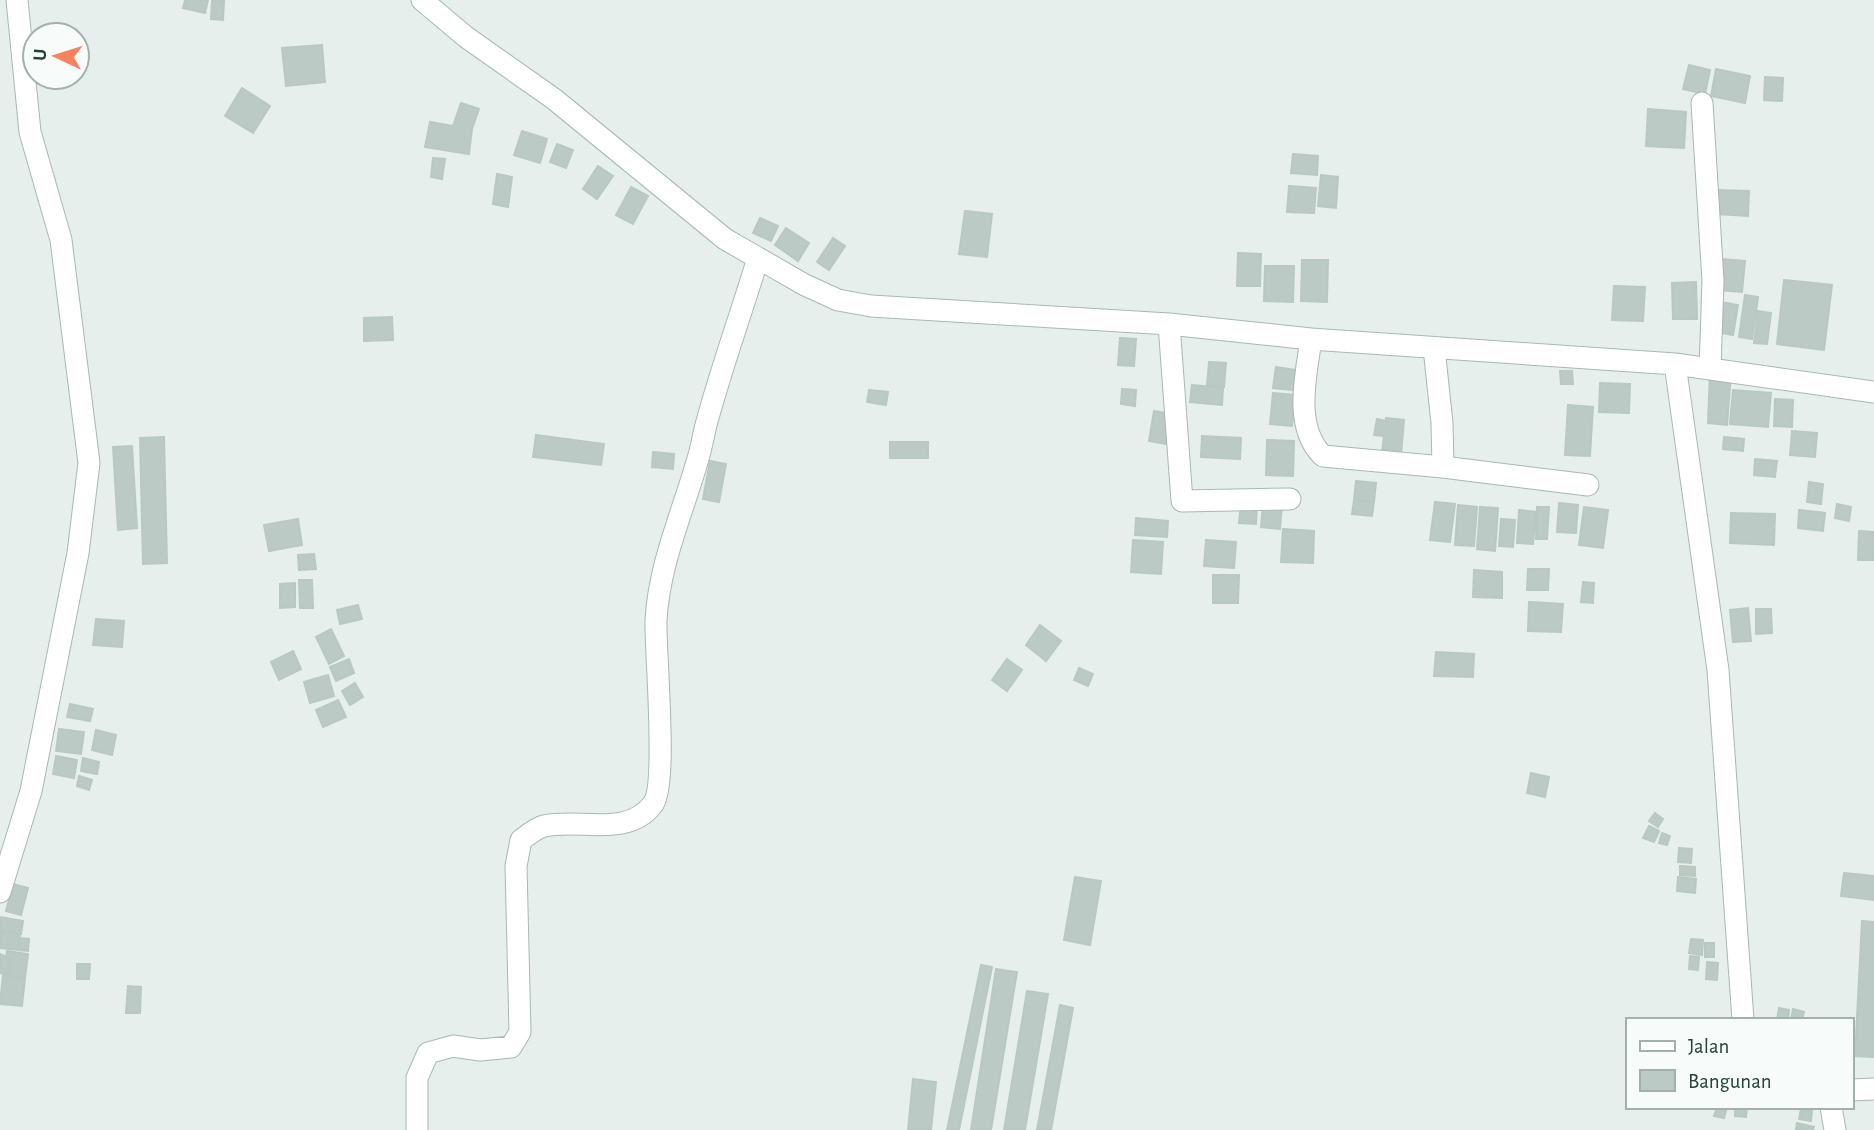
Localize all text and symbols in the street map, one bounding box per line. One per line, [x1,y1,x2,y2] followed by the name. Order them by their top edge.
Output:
[21,21,91,91] north arrow
[31,48,50,62] text: U
[1626,1018,1853,1109] legend
[1688,1036,1729,1057] text: Jalan
[1688,1071,1772,1092] text: Bangunan

